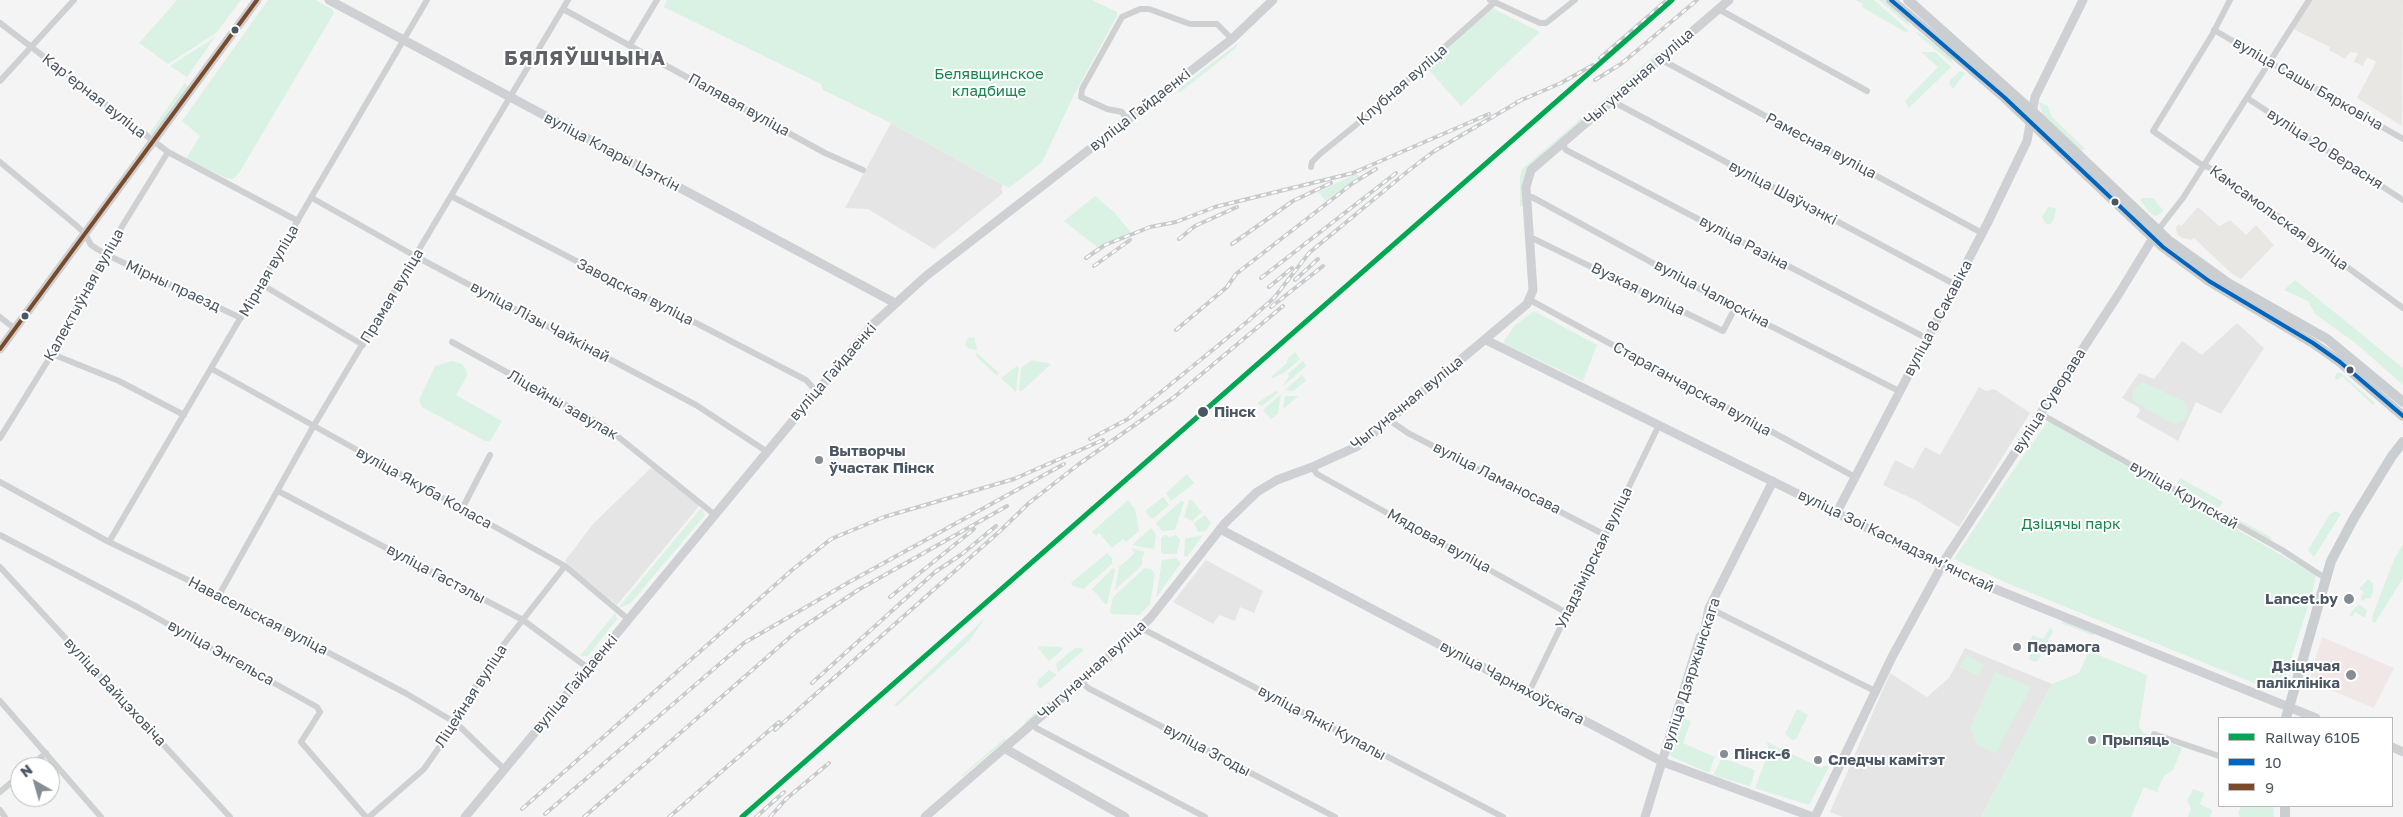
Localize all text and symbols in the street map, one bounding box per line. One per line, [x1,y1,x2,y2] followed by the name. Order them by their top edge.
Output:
[1580,24,1698,130] street label: Чыгуначная вуліца
[230,25,240,35] unlabelled marker
[2230,34,2386,134] street label: вуліца Сашы Бярковіча
[1353,41,1451,129] street label: Клубная вуліца
[503,47,667,71] district label: БЯЛЯЎШЧЫНА
[38,50,150,142] street label: Карʼерная вуліца
[934,65,1044,100] park label: Белявщинское кладбище
[1086,65,1194,155] street label: вуліца Гайдаенкі
[685,70,793,140] street label: Палявая вуліца
[2264,105,2386,193] street label: вуліца 20 Верасня
[541,109,683,195] street label: вуліца Клары Цэткін
[1763,109,1879,183] street label: Рамесная вуліца
[1726,157,1840,229] street label: вуліца Шаўчэнкі
[2206,162,2352,274] street label: Камсамольская вуліца
[2110,197,2120,207] unlabelled marker
[1696,212,1792,274] street label: вуліца Разіна
[235,222,303,320] street label: Мірная вуліца
[40,226,128,364] street label: Калектыўная вуліца
[357,245,427,347] street label: Прамая вуліца
[573,255,697,329] street label: Заводская вуліца
[123,256,223,316] street label: Мірны праезд
[1651,256,1773,332] street label: вуліца Чалюскіна
[1900,257,1976,379] street label: вуліца 8 Сакавіка
[1588,259,1688,319] street label: Вузкая вуліца
[467,278,613,366] street label: вуліца Лізы Чайкінай
[20,311,30,321] unlabelled marker
[786,320,880,424] street label: вуліца Гайдаенкі
[1610,338,1774,440] street label: Стараганчарская вуліца
[2008,345,2090,457] street label: вуліца Суворава
[1347,352,1467,454] street label: Чыгуначная вуліца
[2345,365,2355,375] unlabelled marker
[505,366,621,444] street label: Ліцейны завулак
[1214,403,1256,421] place label: Пінск
[1196,405,1210,419] marker: Пінск
[1430,438,1564,518] street label: вуліца Ламаносава
[829,442,935,477] place label: Вытворчы ўчастак Пінск
[353,443,495,533] street label: вуліца Якуба Коласа
[813,454,825,466] marker: Вытворчы ўчастак Пінск
[2127,457,2241,533] street label: вуліца Крупскай
[1552,484,1636,632] street label: Уладзімірская вуліца
[1795,486,1997,596] street label: вуліца Зоі Касмадзямʼянскай
[1384,505,1494,577] street label: Мядовая вуліца
[2021,515,2121,533] park label: Дзіцячы парк
[384,540,488,608] street label: вуліца Гастэлы
[185,573,331,659] street label: Навасельская вуліца
[2265,590,2338,608] place label: Lancet.by
[2342,592,2356,606] marker: Lancet.by
[1658,596,1724,752] street label: вуліца Дзяржынскага
[165,616,277,690] street label: вуліца Энгельса
[1034,617,1150,723] street label: Чыгуначная вуліца
[528,631,622,737] street label: вуліца Гайдаенкі
[60,634,170,750] street label: вуліца Вайцэховіча
[1437,637,1587,729] street label: вуліца Чарняхоўскага
[2027,638,2100,656] place label: Перамога
[431,641,511,751] street label: Ліцейная вуліца
[2011,641,2023,653] marker: Перамога
[2257,657,2340,692] place label: Дзіцячая паліклініка
[2344,668,2358,682] marker: Дзіцячая паліклініка
[1255,682,1389,764] street label: вуліца Янкі Купалы
[2218,717,2393,807] legend
[1160,720,1254,780] street label: вуліца Згоды
[2265,728,2360,746] text: Railway 610Б
[2102,731,2169,749] place label: Прыпяць
[2086,734,2098,746] marker: Прыпяць
[1734,745,1791,763] place label: Пінск-6
[1718,748,1730,760] marker: Пінск-6
[1828,751,1945,769] place label: Следчы камітэт
[2265,753,2282,771] text: 10
[1812,754,1824,766] marker: Следчы камітэт
[10,757,60,807] north arrow
[17,761,35,781] text: N
[2265,778,2274,796] text: 9

